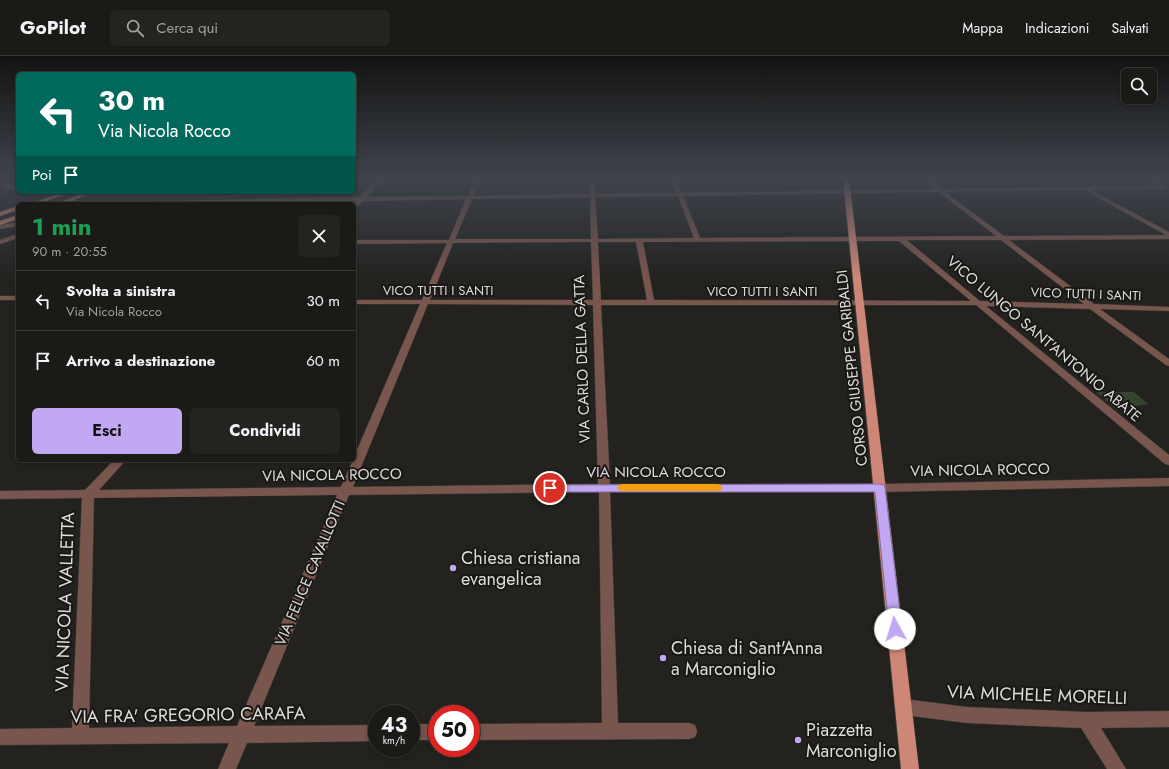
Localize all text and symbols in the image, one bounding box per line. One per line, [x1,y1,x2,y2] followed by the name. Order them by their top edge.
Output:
[110,10,390,46] search box
[20,14,86,41] text: GoPilot
[124,17,146,39] icon: search
[156,17,218,39] text: Cerca qui
[962,18,1003,38] text: Mappa
[1025,18,1089,38] text: Indicazioni
[1111,18,1149,38] text: Salvati
[1121,68,1157,104] map controls
[1121,68,1157,104] button: search
[98,80,165,121] text: 30 m
[32,88,84,140] icon: left
[98,118,231,144] text: Via Nicola Rocco
[32,164,52,186] text: Poi
[60,164,82,186] icon: arrive
[32,209,92,244] text: 1 min
[298,215,340,257] button: close
[32,242,107,261] text: 90 m · 20:55
[942,251,1146,427] street label: VICO LUNGO SANT'ANTONIO ABATE
[831,269,873,467] street label: CORSO GIUSEPPE GARIBALDI
[568,274,596,444] street label: VIA CARLO DELLA GATTA
[66,280,176,302] text: Svolta a sinistra
[383,281,493,300] street label: VICO TUTTI I SANTI
[707,282,817,301] street label: VICO TUTTI I SANTI
[1030,283,1142,305] street label: VICO TUTTI I SANTI
[32,290,54,312] icon: left
[307,290,340,312] text: 30 m
[66,302,162,321] text: Via Nicola Rocco
[32,350,54,372] icon: arrive
[66,350,215,372] text: Arrivo a destinazione
[306,350,340,372] text: 60 m
[32,408,182,454] button: Esci
[190,408,340,454] button: Condividi
[910,458,1050,482] street label: VIA NICOLA ROCCO
[586,461,726,483] street label: VIA NICOLA ROCCO
[262,463,402,487] street label: VIA NICOLA ROCCO
[533,471,567,505] pin
[539,477,561,499] icon: arrive
[269,497,351,649] street label: VIA FELICE CAVALLOTTI
[49,512,81,692] street label: VIA NICOLA VALLETTA
[461,545,581,592] place label: Chiesa cristiana evangelica
[448,563,458,573] marker: Chiesa cristiana evangelica
[874,608,916,650] position arrow
[671,635,823,682] place label: Chiesa di Sant'Anna a Marconiglio
[658,653,668,663] marker: Chiesa di Sant'Anna a Marconiglio
[946,679,1128,711] street label: VIA MICHELE MORELLI
[70,700,306,730] street label: VIA FRA' GREGORIO CARAFA
[428,705,480,757] speed limit sign: 50
[381,711,407,740] text: 43
[806,717,897,764] place label: Piazzetta Marconiglio
[383,733,405,748] text: km/h
[793,735,803,745] marker: Piazzetta Marconiglio

